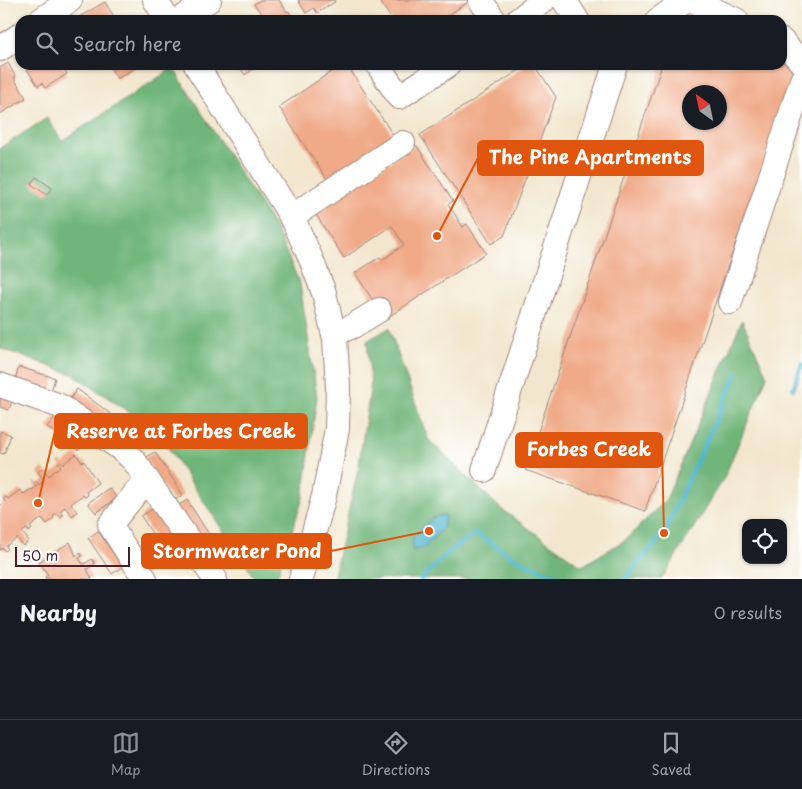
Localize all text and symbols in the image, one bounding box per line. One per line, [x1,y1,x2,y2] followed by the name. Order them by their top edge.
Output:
[15,15,787,70] search box
[33,29,61,57] icon: search
[73,29,182,57] text: Search here
[682,85,727,130] north arrow
[478,141,703,175] callout: The Pine Apartments
[489,142,691,170] text: The Pine Apartments
[55,414,307,448] callout: Reserve at Forbes Creek
[66,416,296,444] text: Reserve at Forbes Creek
[516,433,662,467] callout: Forbes Creek
[527,434,652,462] text: Forbes Creek
[742,519,787,564] map controls
[742,519,787,564] button: locate
[142,534,331,568] callout: Stormwater Pond
[153,536,322,564] text: Stormwater Pond
[15,544,130,567] scale bar
[22,545,58,566] text: 50 m
[20,596,97,628] text: Nearby
[714,600,782,624] text: 0 results
[111,729,141,780] tab: Map
[362,729,430,780] tab: Directions
[652,729,691,780] tab: Saved

